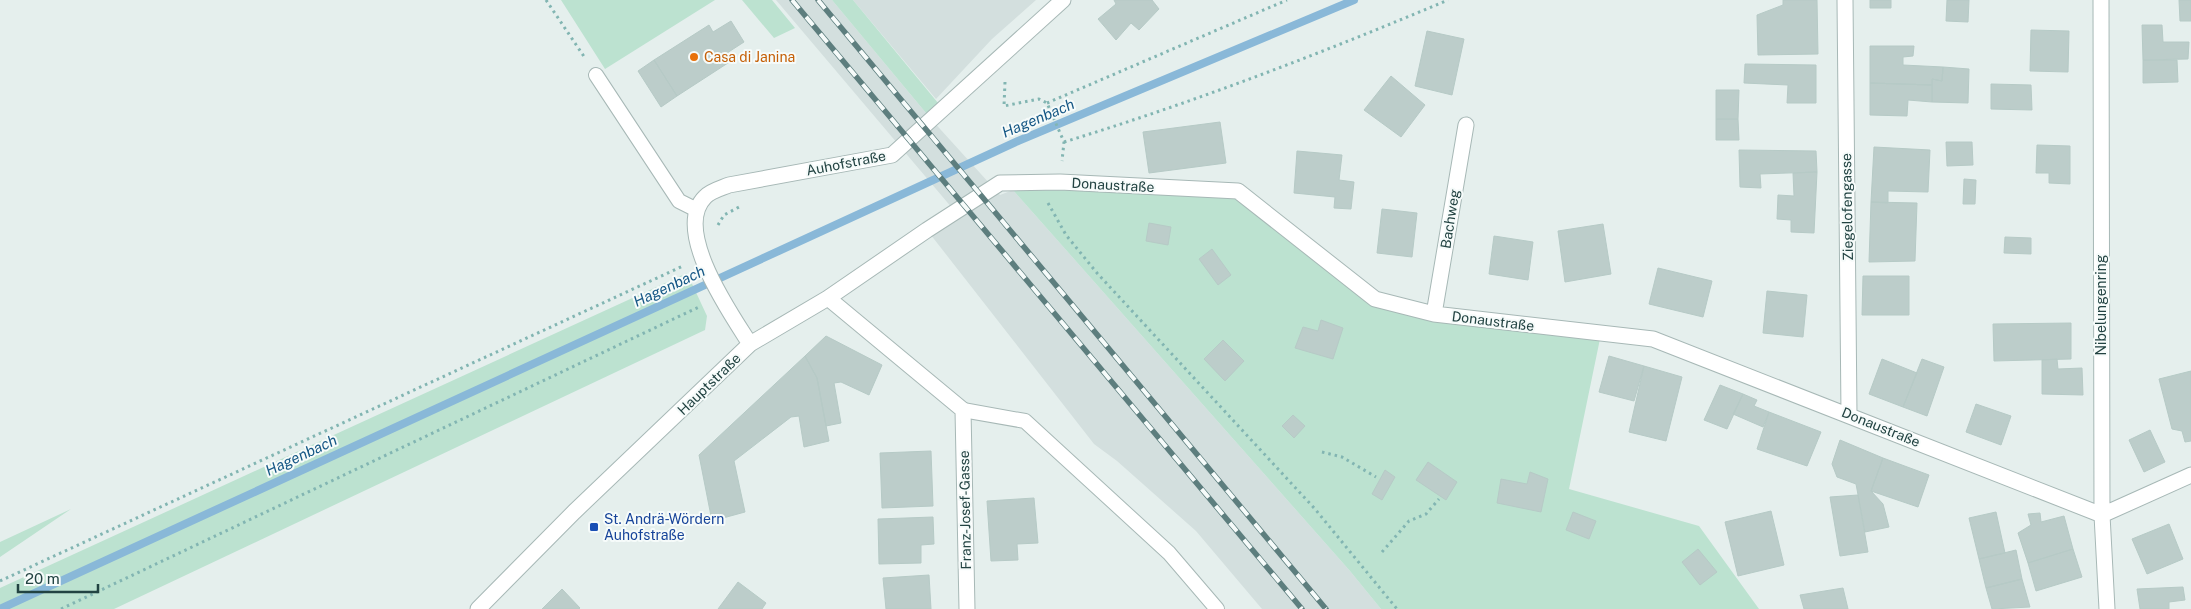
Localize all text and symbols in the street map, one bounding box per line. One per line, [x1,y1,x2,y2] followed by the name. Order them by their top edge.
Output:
[704,49,795,65] place label: Casa di Janina
[688,51,700,63] marker: Casa di Janina
[999,95,1077,141] water label: Hagenbach
[805,147,887,179] street label: Auhofstraße
[1838,153,1856,261] street label: Ziegelofengasse
[1071,175,1155,195] street label: Donaustraße
[1437,188,1463,250] street label: Bachweg
[2093,254,2109,356] street label: Nibelungenring
[631,262,707,310] water label: Hagenbach
[1451,308,1535,334] street label: Donaustraße
[674,350,744,418] street label: Hauptstraße
[1839,404,1923,450] street label: Donaustraße
[263,431,339,479] water label: Hagenbach
[956,450,974,570] street label: Franz-Josef-Gasse
[604,511,724,543] place label: St. Andrä-Wördern Auhofstraße
[588,521,600,533] marker: St. Andrä-Wördern Auhofstraße
[18,562,98,594] scale bar
[25,570,60,587] text: 20 m

